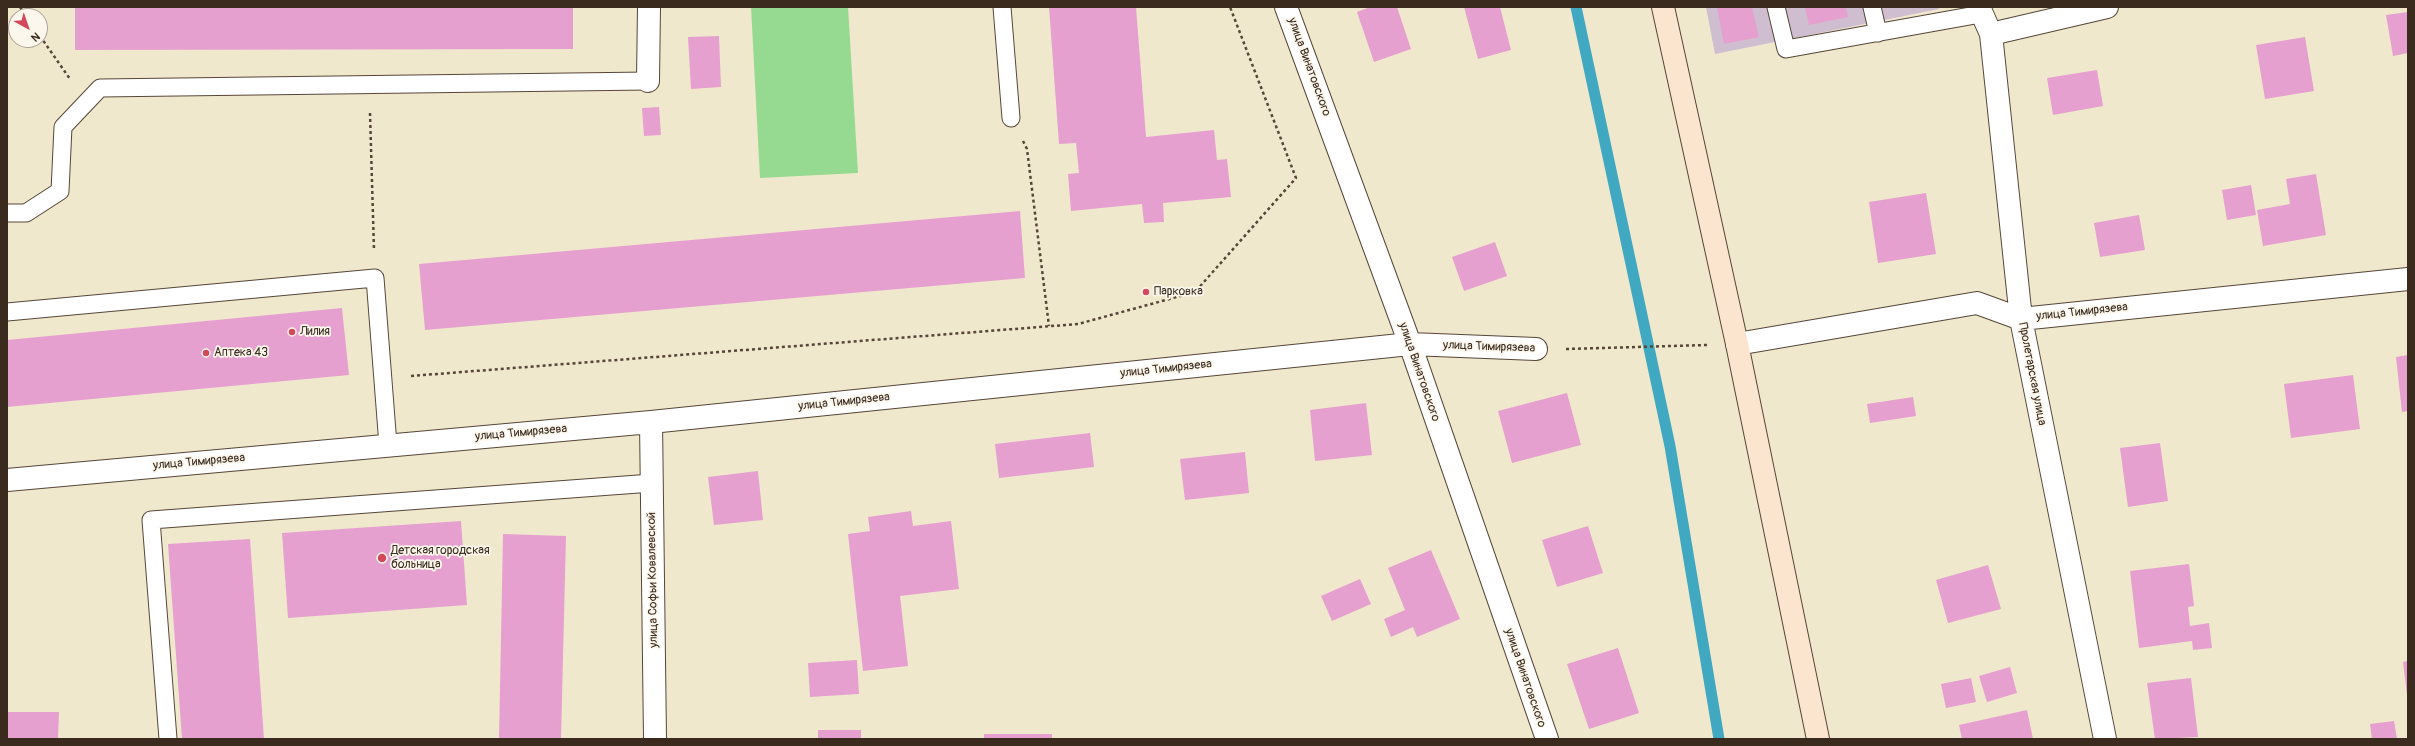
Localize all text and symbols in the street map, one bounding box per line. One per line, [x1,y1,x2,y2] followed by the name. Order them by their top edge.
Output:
[8,8,48,48] north arrow
[1284,16,1334,118] street label: улица Винатовского
[28,29,42,44] text: N
[1154,285,1203,299] place label: Парковка
[1141,287,1151,297] marker: Парковка
[2035,300,2129,324] street label: улица Тимирязева
[1395,321,1443,423] street label: улица Винатовского
[2015,321,2049,427] street label: Пролетарская улица
[300,325,330,339] place label: Лилия
[287,327,297,337] marker: Лилия
[1443,338,1535,356] street label: улица Тимирязева
[214,346,268,360] place label: Аптека 43
[201,348,211,358] marker: Аптека 43
[1119,357,1213,381] street label: улица Тимирязева
[797,390,891,414] street label: улица Тимирязева
[474,422,568,444] street label: улица Тимирязева
[152,451,246,473] street label: улица Тимирязева
[645,512,661,648] street label: улица Софьи Ковалевской
[391,544,490,572] place label: Детская городская больница
[376,552,388,564] marker: Детская городская больница
[1501,627,1549,729] street label: улица Винатовского

